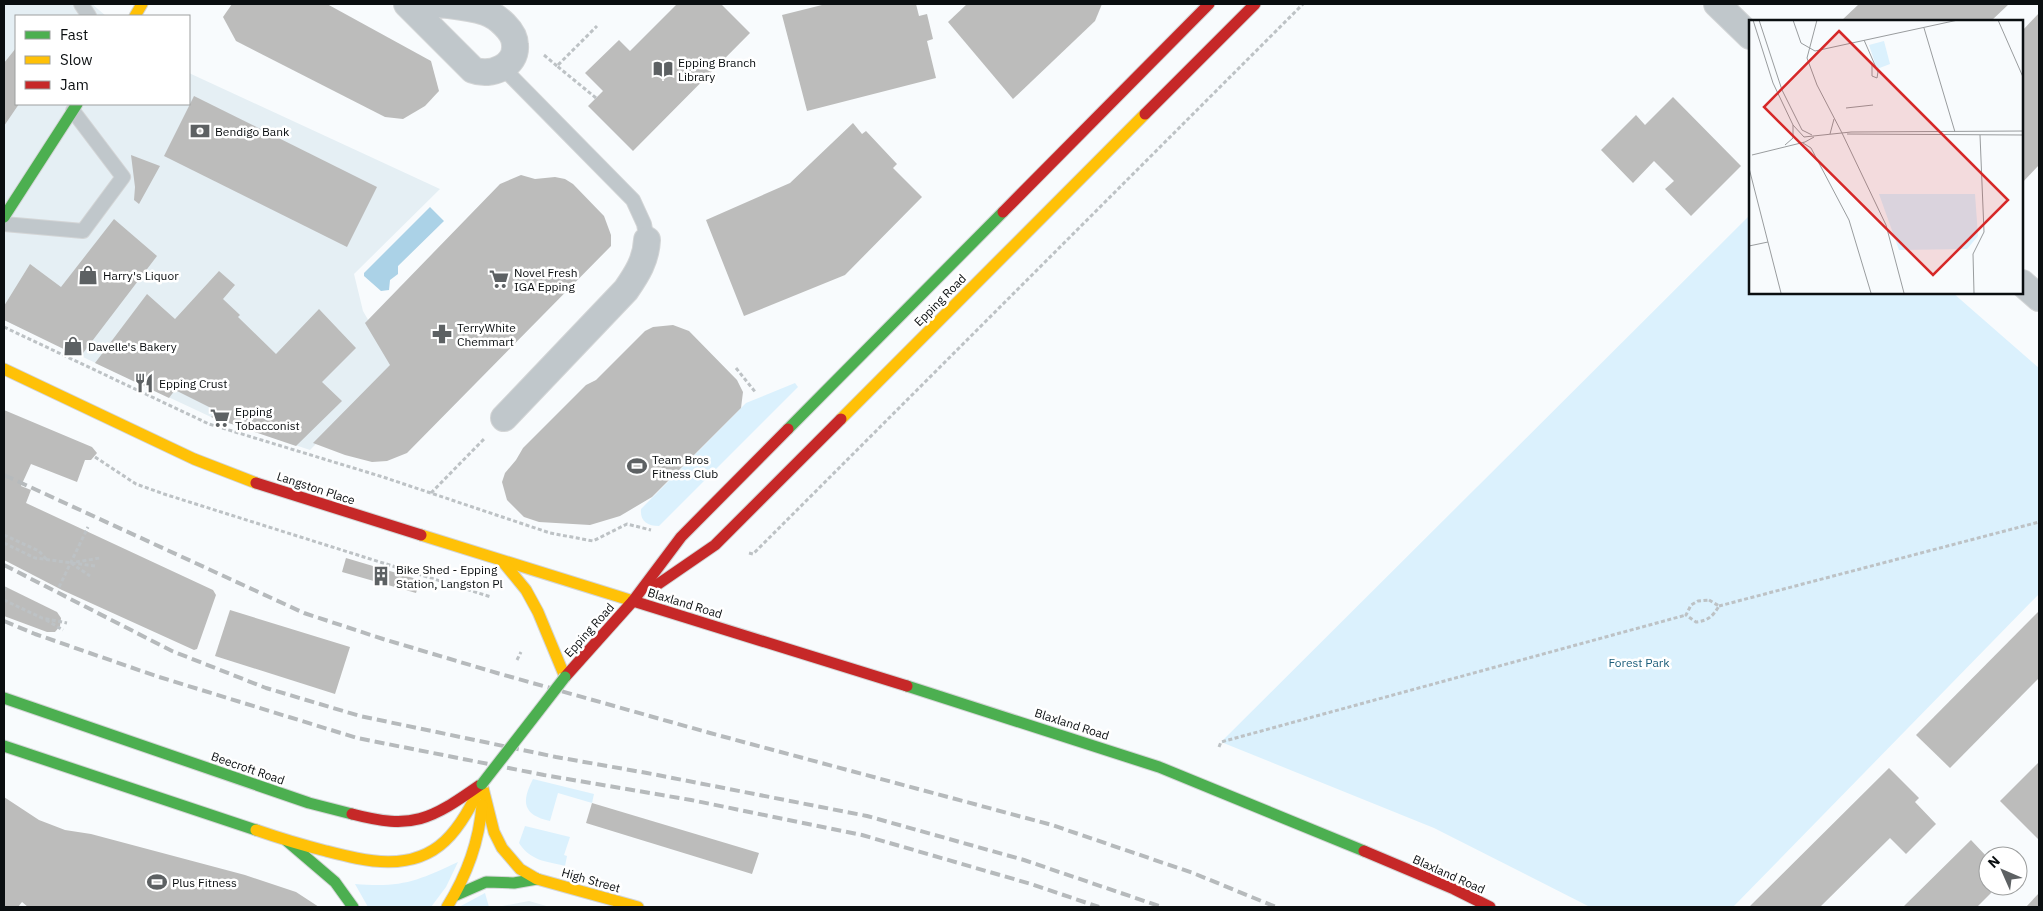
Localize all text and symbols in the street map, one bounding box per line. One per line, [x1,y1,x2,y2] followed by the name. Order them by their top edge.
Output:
[15,15,190,105] legend
[1749,20,2023,294] inset map
[60,25,88,44] text: Fast
[60,50,93,69] text: Slow
[678,55,756,84] place label: Epping Branch Library
[652,58,674,80] library icon: Epping Branch Library
[60,75,89,94] text: Jam
[189,120,211,142] bank icon: Bendigo Bank
[215,124,290,139] place label: Bendigo Bank
[77,264,99,286] shop icon: Harry's Liquor
[514,265,578,294] place label: Novel Fresh IGA Epping
[103,268,179,283] place label: Harry's Liquor
[488,268,510,290] supermarket icon: Novel Fresh IGA Epping
[911,271,969,329] street label: Epping Road
[457,320,516,349] place label: TerryWhite Chemmart
[431,323,453,345] pharmacy icon: TerryWhite Chemmart
[62,335,84,357] shop icon: Davelle's Bakery
[88,339,177,354] place label: Davelle's Bakery
[133,372,155,394] restaurant icon: Epping Crust
[159,376,228,391] place label: Epping Crust
[235,404,300,433] place label: Epping Tobacconist
[209,407,231,429] supermarket icon: Epping Tobacconist
[652,452,718,481] place label: Team Bros Fitness Club
[626,455,648,477] sports icon: Team Bros Fitness Club
[275,468,357,508] street label: Langston Place
[396,562,503,591] place label: Bike Shed - Epping Station, Langston Pl
[370,565,392,587] building icon: Bike Shed - Epping Station, Langston Pl
[646,585,724,621] street label: Blaxland Road
[561,600,617,660] street label: Epping Road
[1608,655,1670,670] park label: Forest Park
[1033,705,1111,743] street label: Blaxland Road
[209,748,287,788] street label: Beecroft Road
[1978,846,2028,896] north arrow
[1411,851,1487,897] street label: Blaxland Road
[1984,852,2004,872] text: N
[560,864,622,896] street label: High Street
[146,871,168,893] sports icon: Plus Fitness
[172,875,237,890] place label: Plus Fitness

